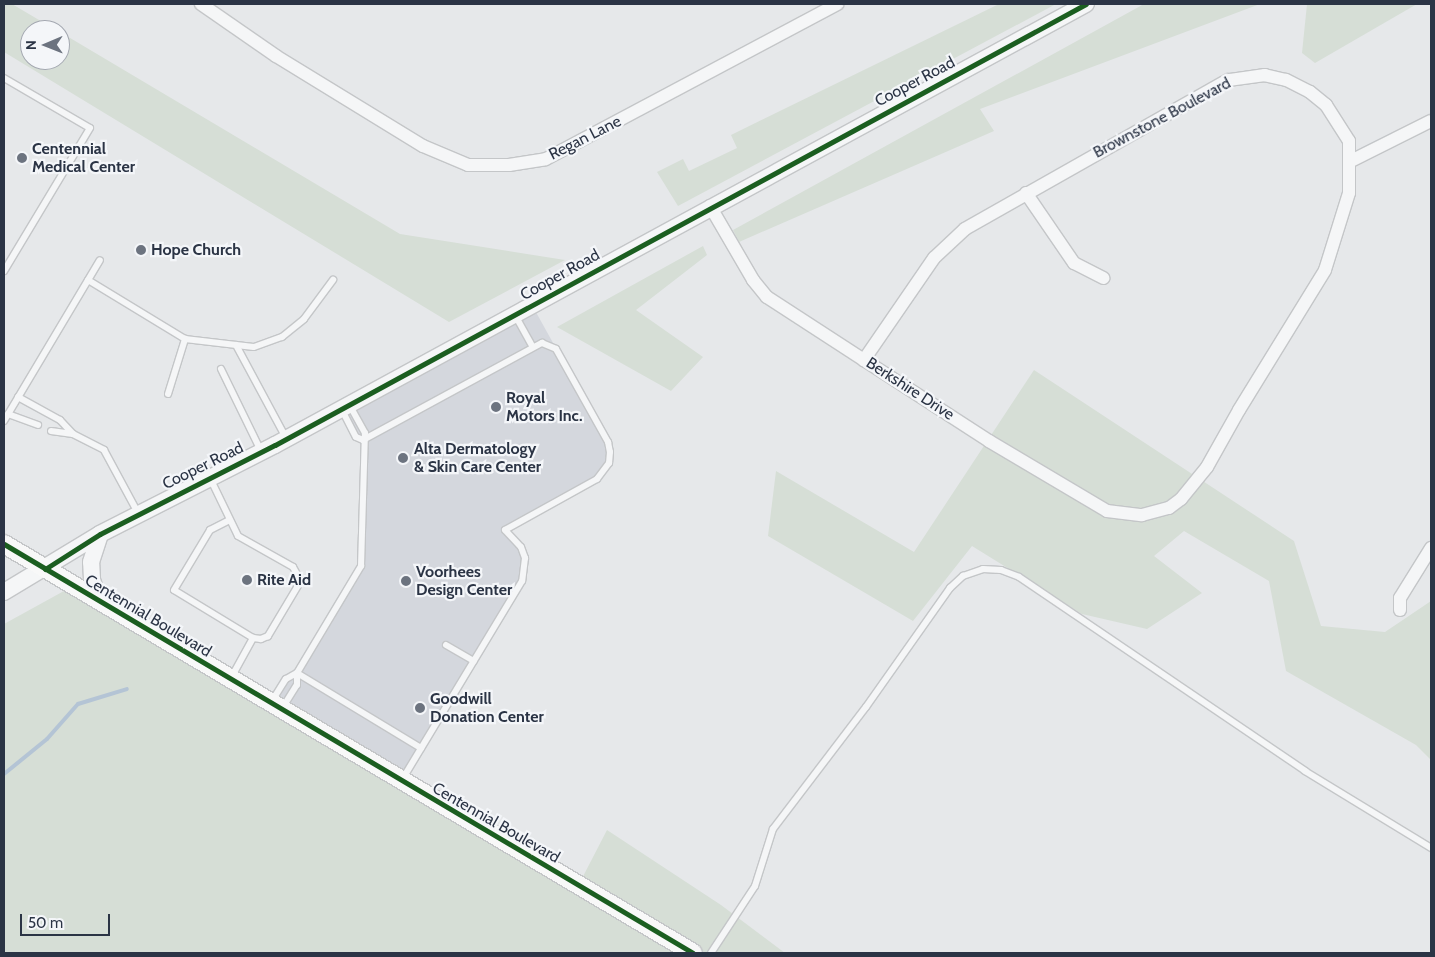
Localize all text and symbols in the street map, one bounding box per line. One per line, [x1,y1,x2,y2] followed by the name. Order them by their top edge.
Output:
[20,20,70,70] north arrow
[22,40,40,50] text: N
[872,53,958,111] street label: Cooper Road
[1090,74,1234,162] street label: Brownstone Boulevard
[546,112,624,164] street label: Regan Lane
[32,139,135,177] place label: Centennial Medical Center
[16,152,28,164] marker: Centennial Medical Center
[151,240,241,260] place label: Hope Church
[135,244,147,256] marker: Hope Church
[517,245,603,305] street label: Cooper Road
[862,353,958,425] street label: Berkshire Drive
[506,388,582,426] place label: Royal Motors Inc.
[490,401,502,413] marker: Royal Motors Inc.
[159,438,247,494] street label: Cooper Road
[414,439,541,477] place label: Alta Dermatology & Skin Care Center
[396,451,410,465] marker: Alta Dermatology & Skin Care Center
[416,562,512,600] place label: Voorhees Design Center
[257,570,311,590] place label: Rite Aid
[81,571,215,661] street label: Centennial Boulevard
[241,574,253,586] marker: Rite Aid
[400,575,412,587] marker: Voorhees Design Center
[430,689,544,727] place label: Goodwill Donation Center
[414,702,426,714] marker: Goodwill Donation Center
[429,779,563,867] street label: Centennial Boulevard
[22,904,112,936] scale bar
[28,914,63,932] text: 50 m

